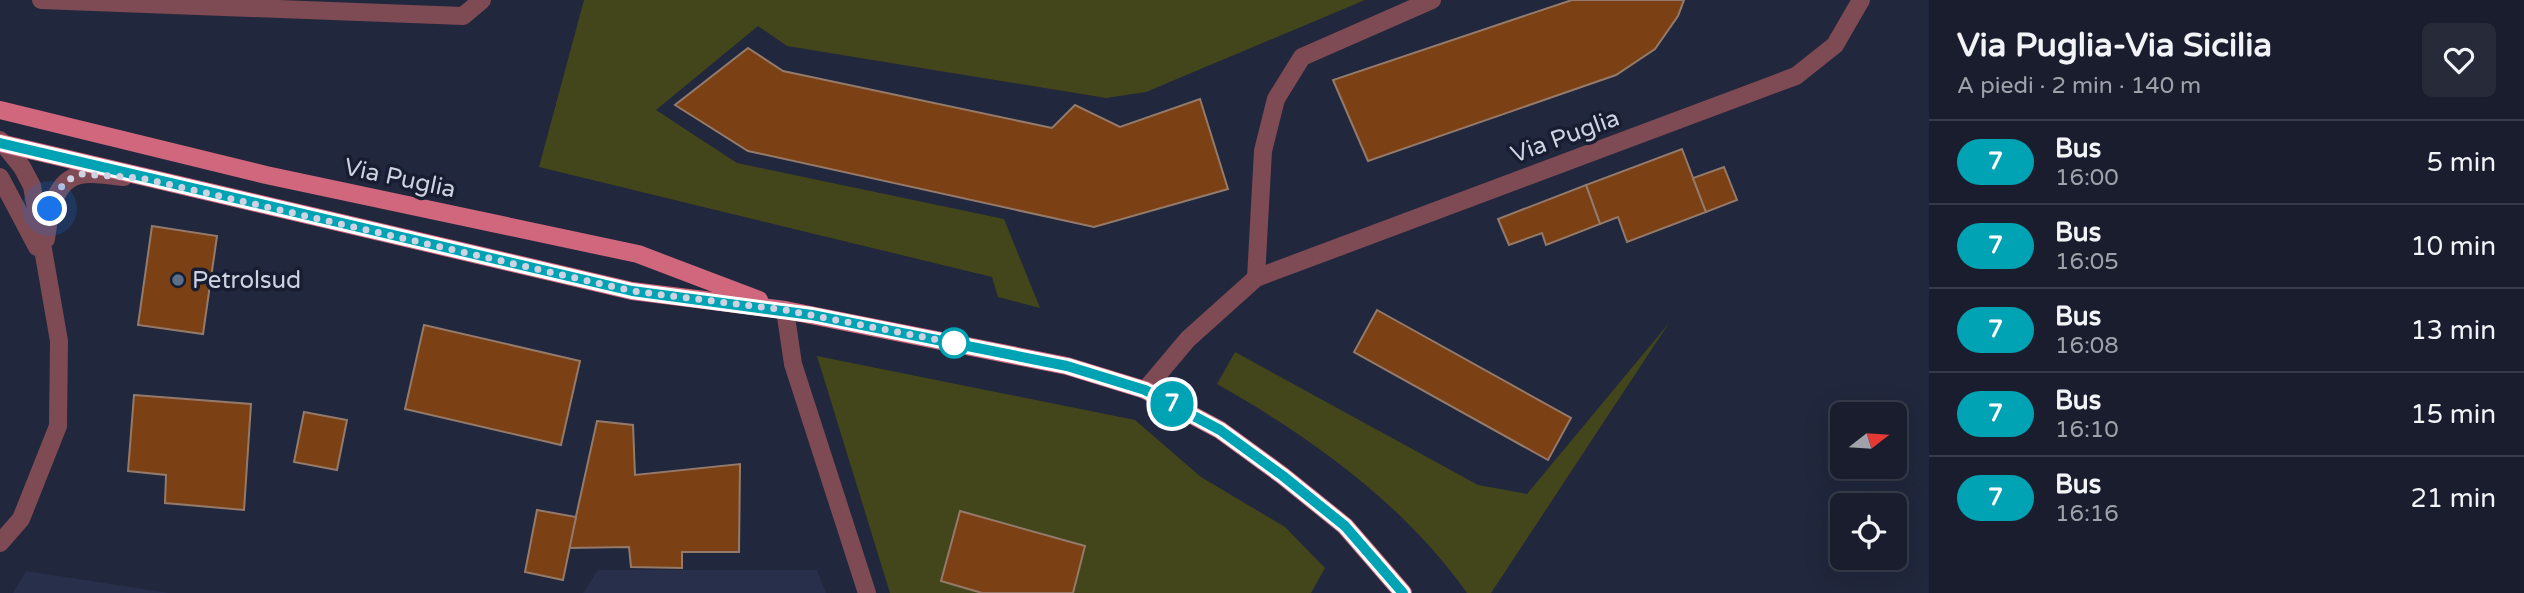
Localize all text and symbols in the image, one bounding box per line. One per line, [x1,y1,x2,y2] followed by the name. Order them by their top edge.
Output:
[2422,23,2496,97] button: heart
[1957,26,2272,65] text: Via Puglia-Via Sicilia
[1957,72,2201,100] text: A piedi · 2 min · 140 m
[1507,103,1623,169] street label: Via Puglia
[2055,133,2101,164] text: Bus
[1988,147,2003,176] text: 7
[2427,147,2496,178] text: 5 min
[341,153,458,204] street label: Via Puglia
[2055,164,2119,192] text: 16:00
[32,191,67,226] your location
[2055,217,2101,248] text: Bus
[1988,231,2003,260] text: 7
[2410,231,2496,262] text: 10 min
[2055,248,2119,276] text: 16:05
[192,266,301,295] place label: Petrolsud
[170,272,186,288] marker: Petrolsud
[2055,301,2101,332] text: Bus
[1988,315,2003,344] text: 7
[2410,315,2496,346] text: 13 min
[939,328,969,358] unlabelled marker
[2055,332,2119,360] text: 16:08
[1149,381,1195,427] line badge: 7
[2055,385,2101,416] text: Bus
[1164,389,1180,418] text: 7
[1988,399,2003,428] text: 7
[2410,399,2496,430] text: 15 min
[1830,402,1908,480] north arrow
[1830,402,1907,570] map controls
[2055,416,2119,444] text: 16:10
[2055,469,2101,500] text: Bus
[1988,483,2003,512] text: 7
[2410,483,2496,514] text: 21 min
[1830,493,1907,570] button: locate
[2055,500,2119,528] text: 16:16

